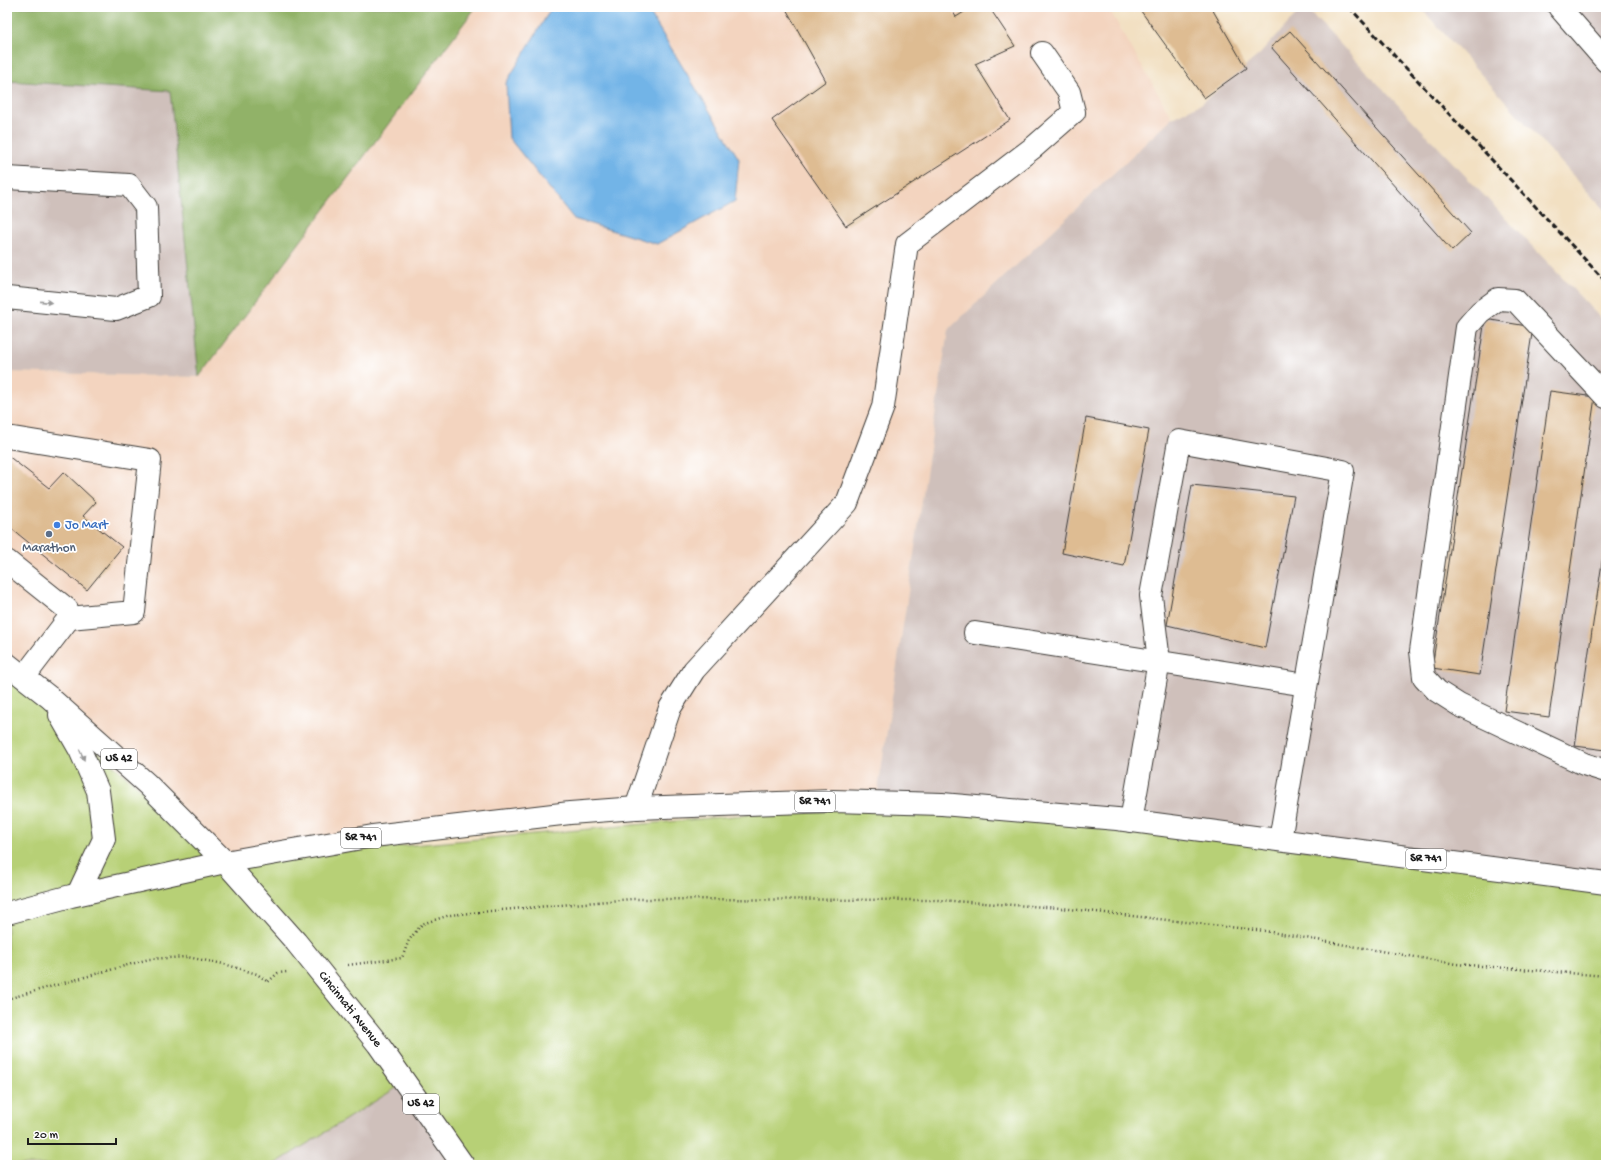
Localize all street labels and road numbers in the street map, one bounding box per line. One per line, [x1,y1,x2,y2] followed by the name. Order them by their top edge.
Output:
[101,749,137,769] road number: US 42
[795,792,835,812] road number: SR 741
[341,828,381,848] road number: SR 741
[1406,849,1446,869] road number: SR 741
[315,968,385,1051] street label: Cincinnati Avenue
[403,1094,439,1114] road number: US 42

